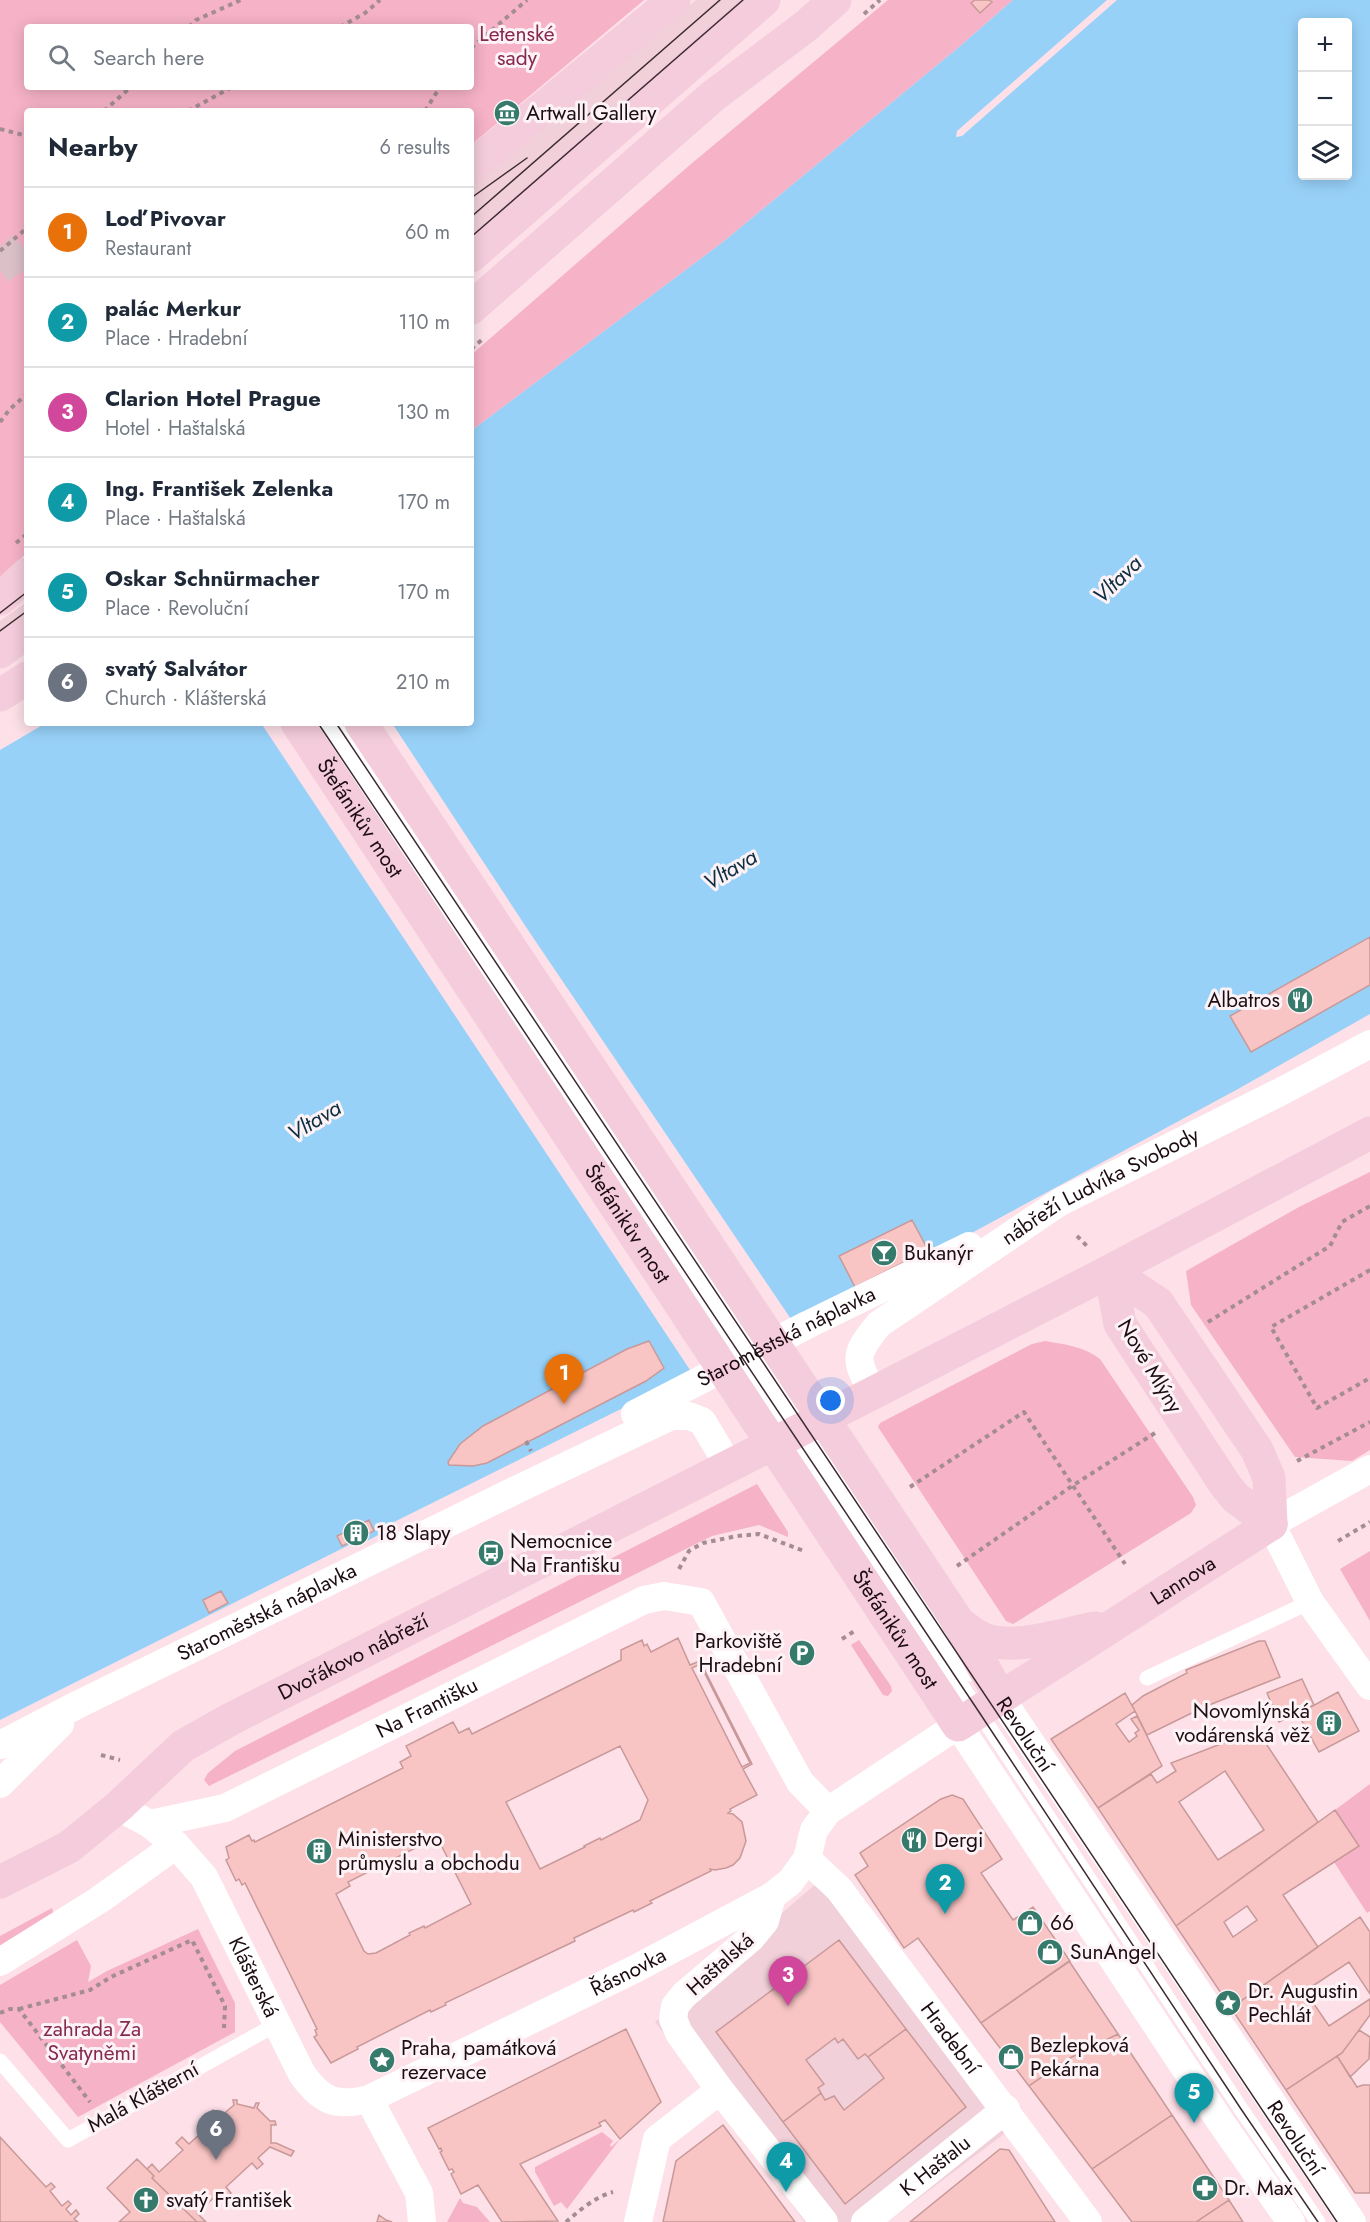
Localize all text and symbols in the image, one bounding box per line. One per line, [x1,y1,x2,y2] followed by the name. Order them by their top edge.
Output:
[1298,18,1352,180] map controls
[1298,18,1352,72] button: +
[479,19,555,73] park label: Letenské sady
[24,24,474,90] search box
[45,41,78,74] icon: search
[93,41,204,73] text: Search here
[1298,72,1352,126] button: −
[492,98,522,128] museum icon: Artwall Gallery
[526,98,657,128] place label: Artwall Gallery
[1298,126,1352,180] button: layers
[48,128,137,166] text: Nearby
[380,133,450,162] text: 6 results
[105,202,226,234] text: Loď Pivovar
[62,218,73,247] text: 1
[405,218,450,247] text: 60 m
[105,234,191,263] text: Restaurant
[105,292,241,324] text: palác Merkur
[61,308,74,337] text: 2
[398,308,450,337] text: 110 m
[105,324,248,353] text: Place · Hradební
[105,382,321,414] text: Clarion Hotel Prague
[61,398,74,427] text: 3
[396,398,450,427] text: 130 m
[105,414,245,443] text: Hotel · Haštalská
[105,472,333,504] text: Ing. František Zelenka
[61,488,74,517] text: 4
[397,488,450,517] text: 170 m
[105,504,246,533] text: Place · Haštalská
[1085,547,1149,611] water label: Vltava
[105,562,320,594] text: Oskar Schnürmacher
[61,578,74,607] text: 5
[397,578,450,607] text: 170 m
[105,594,249,623] text: Place · Revoluční
[105,652,248,684] text: svatý Salvátor
[61,668,74,697] text: 6
[396,668,450,697] text: 210 m
[105,684,267,713] text: Church · Klášterská
[309,753,410,884] street label: Štefánikův most
[697,840,763,898] water label: Vltava
[1207,985,1280,1015] place label: Albatros
[1285,985,1315,1015] restaurant icon: Albatros
[281,1091,347,1149] water label: Vltava
[995,1119,1205,1252] street label: nábřeží Ludvíka Svobody
[577,1158,678,1289] street label: Štefánikův most
[869,1238,899,1268] bar icon: Bukanýr
[904,1238,974,1268] place label: Bukanýr
[692,1279,881,1394] street label: Staroměstská náplavka
[1110,1313,1190,1419] street label: Nové Mlýny
[544,1354,584,1404] pin: 1
[816,1386,845,1415] your location
[341,1518,371,1548] building icon: 18 Slapy
[376,1518,451,1548] place label: 18 Slapy
[510,1526,620,1580] place label: Nemocnice Na Františku
[476,1538,506,1568] bus stop icon: Nemocnice Na Františku
[1145,1548,1222,1613] street label: Lannova
[172,1555,362,1669] street label: Staroměstská náplavka
[845,1564,945,1695] street label: Štefánikův most
[273,1605,435,1708] street label: Dvořákovo nábřeží
[695,1626,784,1680] place label: Parkoviště Hradební
[787,1638,817,1668] parking icon: Parkoviště Hradební
[371,1670,483,1746] street label: Na Františku
[989,1691,1062,1779] street label: Revoluční
[1175,1696,1310,1750] place label: Novomlýnská vodárenská věž
[1314,1708,1344,1738] building icon: Novomlýnská vodárenská věž
[338,1824,520,1878] place label: Ministerstvo průmyslu a obchodu
[899,1825,929,1855] restaurant icon: Dergi
[934,1825,983,1855] place label: Dergi
[304,1836,334,1866] building icon: Ministerstvo průmyslu a obchodu
[926,1864,964,1914] pin: 2
[1015,1908,1045,1938] shop icon: 66
[1050,1908,1074,1938] place label: 66
[680,1926,760,2002] street label: Haštalská
[221,1932,286,2022] street label: Klášterská
[1035,1937,1065,1967] shop icon: SunAngel
[1070,1937,1156,1967] place label: SunAngel
[585,1940,671,2004] street label: Řásnovka
[768,1956,808,2006] pin: 3
[1248,1976,1358,2030] place label: Dr. Augustin Pechlát
[1213,1988,1243,2018] place icon: Dr. Augustin Pechlát
[913,1996,988,2082] street label: Hradební
[43,2014,141,2068] park label: zahrada Za Svatyněmi
[1030,2030,1129,2084] place label: Bezlepková Pekárna
[401,2033,556,2087] place label: Praha, památková rezervace
[996,2042,1026,2072] shop icon: Bezlepková Pekárna
[367,2045,397,2075] place icon: Praha, památková rezervace
[82,2053,206,2140] street label: Malá Klášterní
[1174,2074,1214,2123] pin: 5
[1260,2094,1333,2183] street label: Revoluční
[196,2110,236,2160] pin: 6
[894,2128,977,2203] street label: K Haštalu
[766,2142,806,2192] pin: 4
[1190,2173,1220,2203] pharmacy icon: Dr. Max
[1224,2173,1293,2203] place label: Dr. Max
[131,2185,161,2215] church icon: svatý František
[166,2185,292,2215] place label: svatý František

